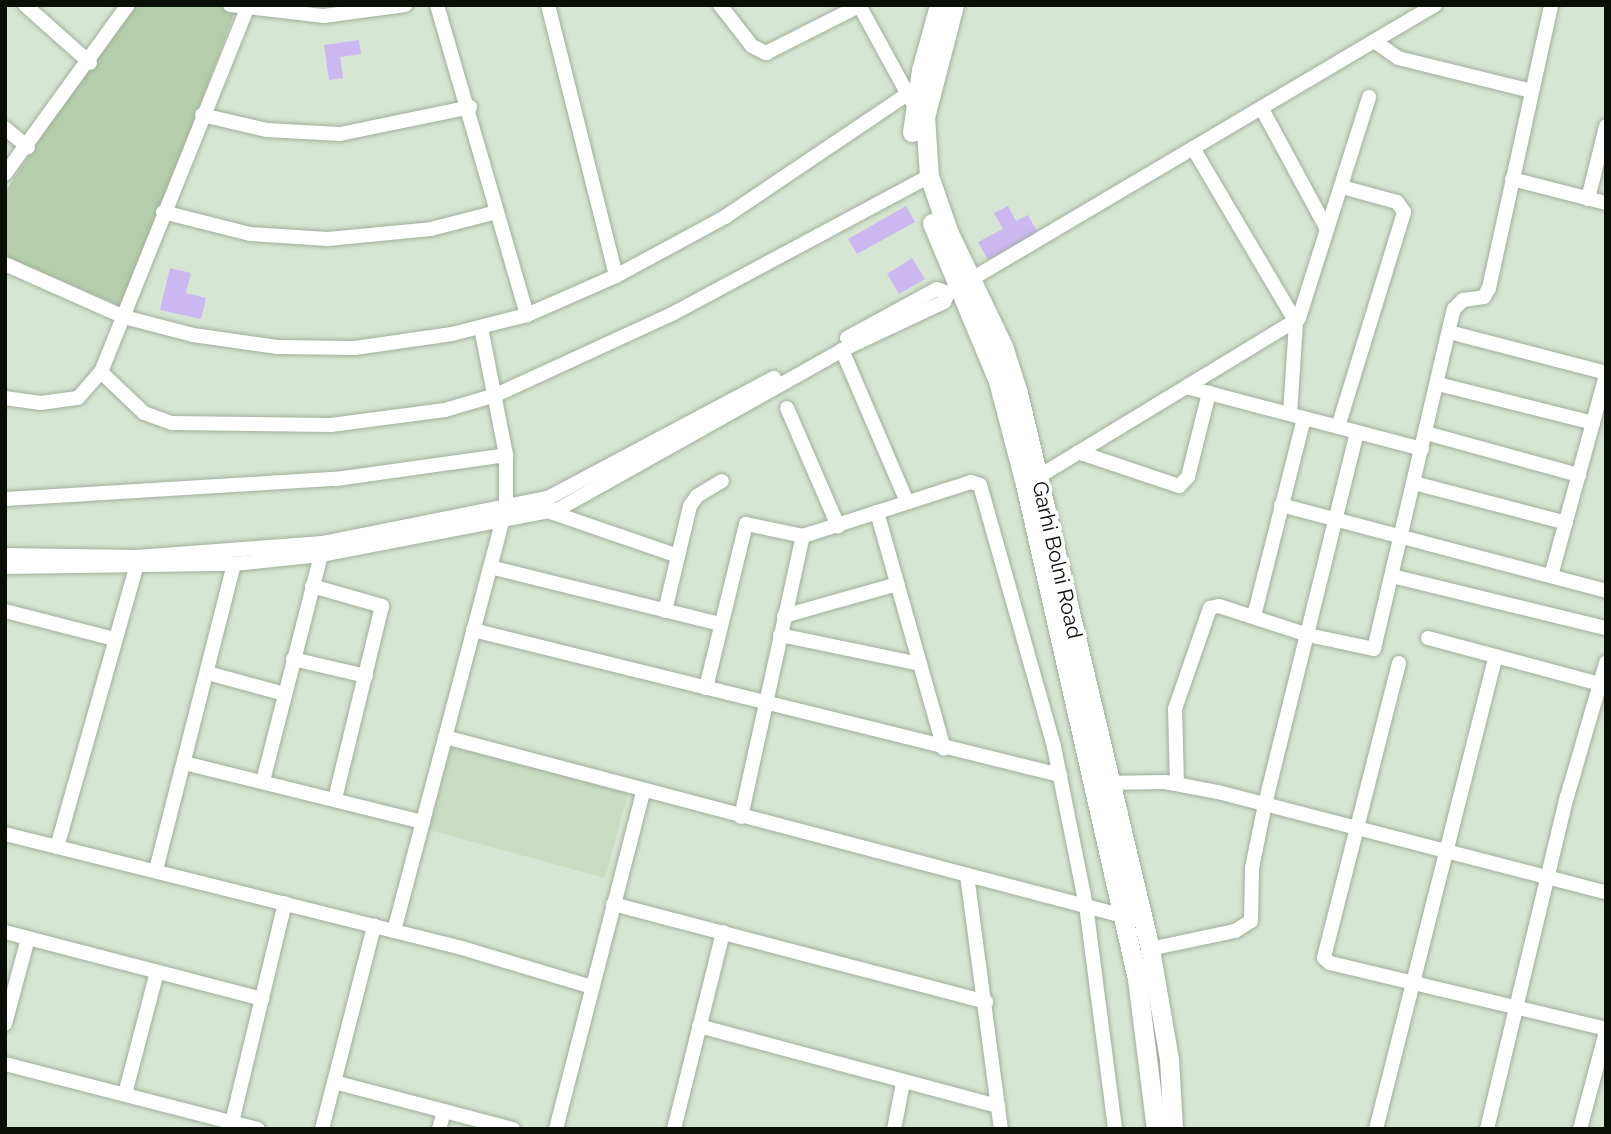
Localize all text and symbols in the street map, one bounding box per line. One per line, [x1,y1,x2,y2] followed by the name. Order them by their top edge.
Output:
[1027,479,1087,641] street label: Garhi Bolni Road

